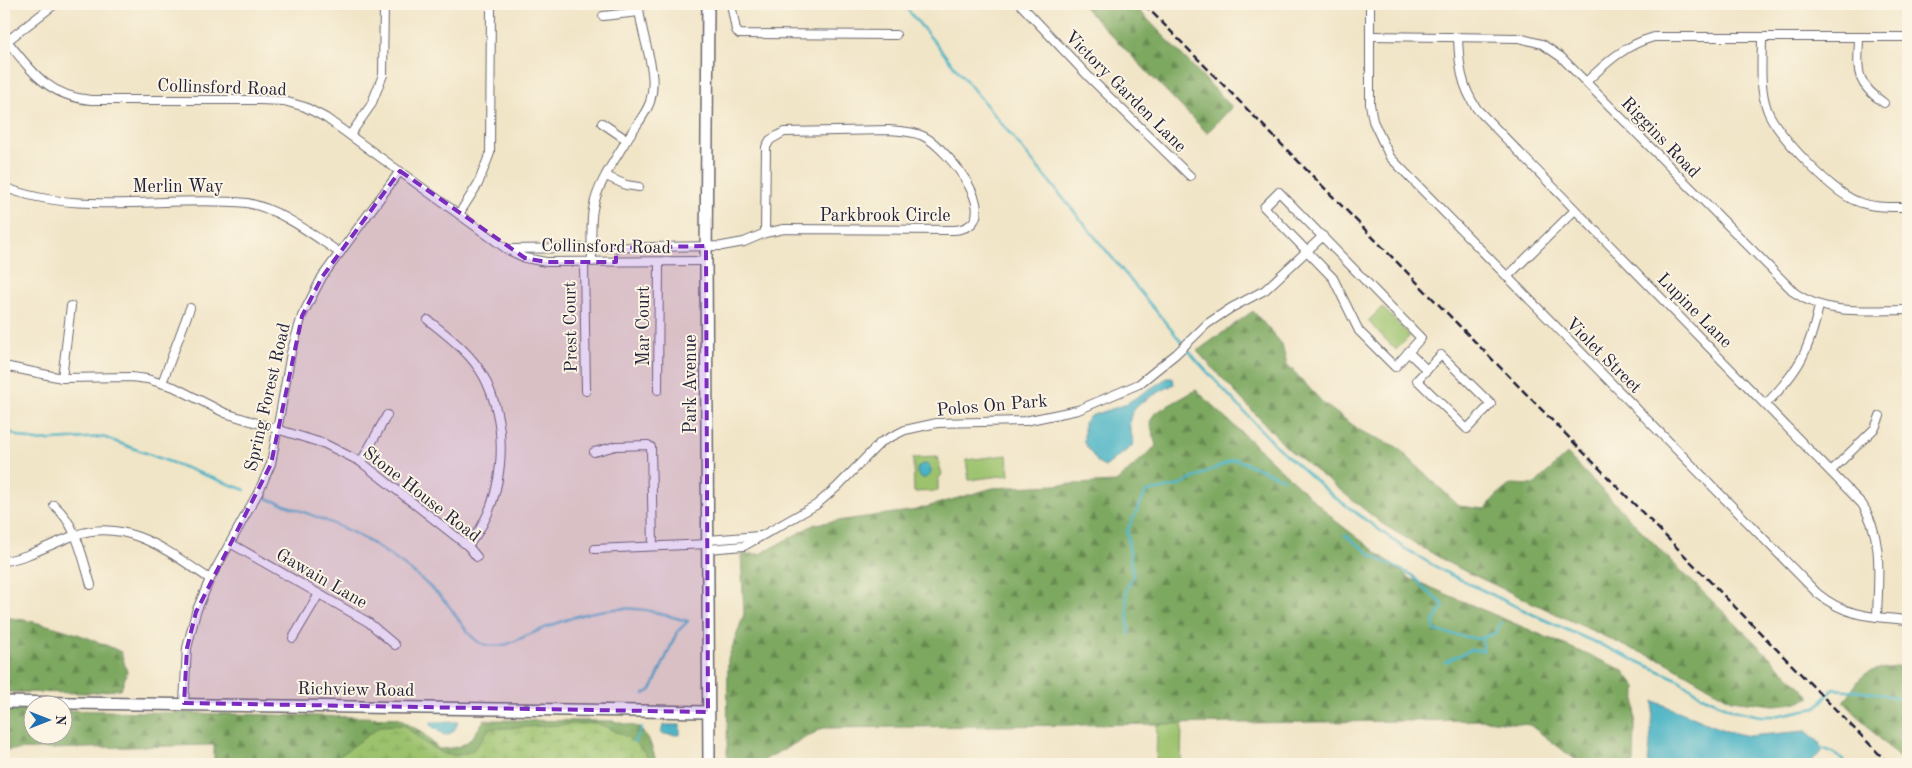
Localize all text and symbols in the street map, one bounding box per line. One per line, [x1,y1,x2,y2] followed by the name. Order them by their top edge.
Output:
[1061,27,1190,156] street label: Victory Garden Lane
[157,77,287,99] street label: Collinsford Road
[1617,94,1703,182] street label: Riggins Road
[132,178,224,196] street label: Merlin Way
[819,207,951,225] street label: Parkbrook Circle
[541,237,671,257] street label: Collinsford Road
[1653,270,1735,352] street label: Lupine Lane
[561,281,581,373] street label: Prest Court
[635,286,653,366] street label: Mar Court
[1562,314,1645,397] street label: Violet Street
[242,321,294,473] street label: Spring Forest Road
[682,334,700,434] street label: Park Avenue
[936,392,1048,420] street label: Polos On Park
[359,444,483,546] street label: Stone House Road
[273,546,370,612] street label: Gawain Lane
[297,680,415,700] street label: Richview Road
[22,696,72,746] north arrow
[53,715,67,726] text: N

